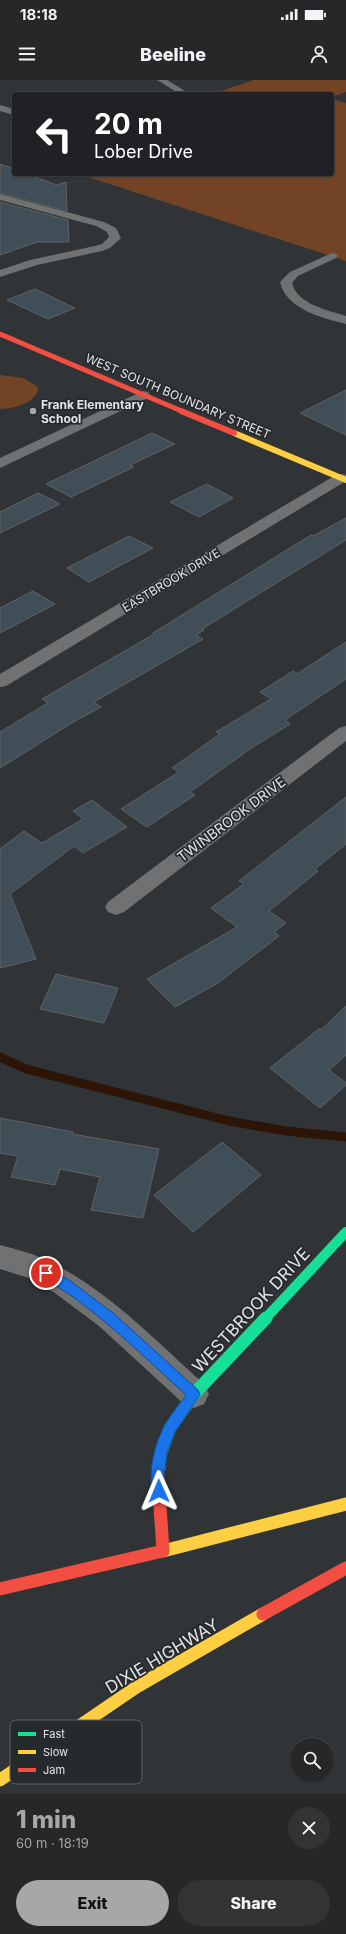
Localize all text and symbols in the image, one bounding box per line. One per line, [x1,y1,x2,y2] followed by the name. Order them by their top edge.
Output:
[20,5,57,24] text: 18:18
[16,43,38,65] icon: menu
[308,43,330,65] icon: person
[140,44,206,65] text: Beeline
[94,107,163,141] text: 20 m
[28,108,80,160] icon: left
[94,141,193,162] text: Lober Drive
[83,350,273,442] street label: WEST SOUTH BOUNDARY STREET
[41,397,145,426] place label: Frank Elementary School
[28,406,38,416] marker: Frank Elementary School
[119,545,223,615] street label: EASTBROOK DRIVE
[174,773,288,865] street label: TWINBROOK DRIVE
[188,1244,314,1376] street label: WESTBROOK DRIVE
[29,1256,63,1290] pin
[35,1262,57,1284] icon: arrive
[138,1470,180,1512] position arrow
[102,1614,223,1698] street label: DIXIE HIGHWAY
[10,1720,142,1784] legend
[43,1727,65,1741] text: Fast
[290,1738,334,1782] map controls
[290,1738,334,1782] button: search
[43,1745,68,1759] text: Slow
[43,1763,65,1777] text: Jam
[16,1805,76,1834] text: 1 min
[288,1807,330,1849] button: close
[16,1835,89,1851] text: 60 m · 18:19
[16,1880,169,1926] button: Exit
[177,1880,330,1926] button: Share

